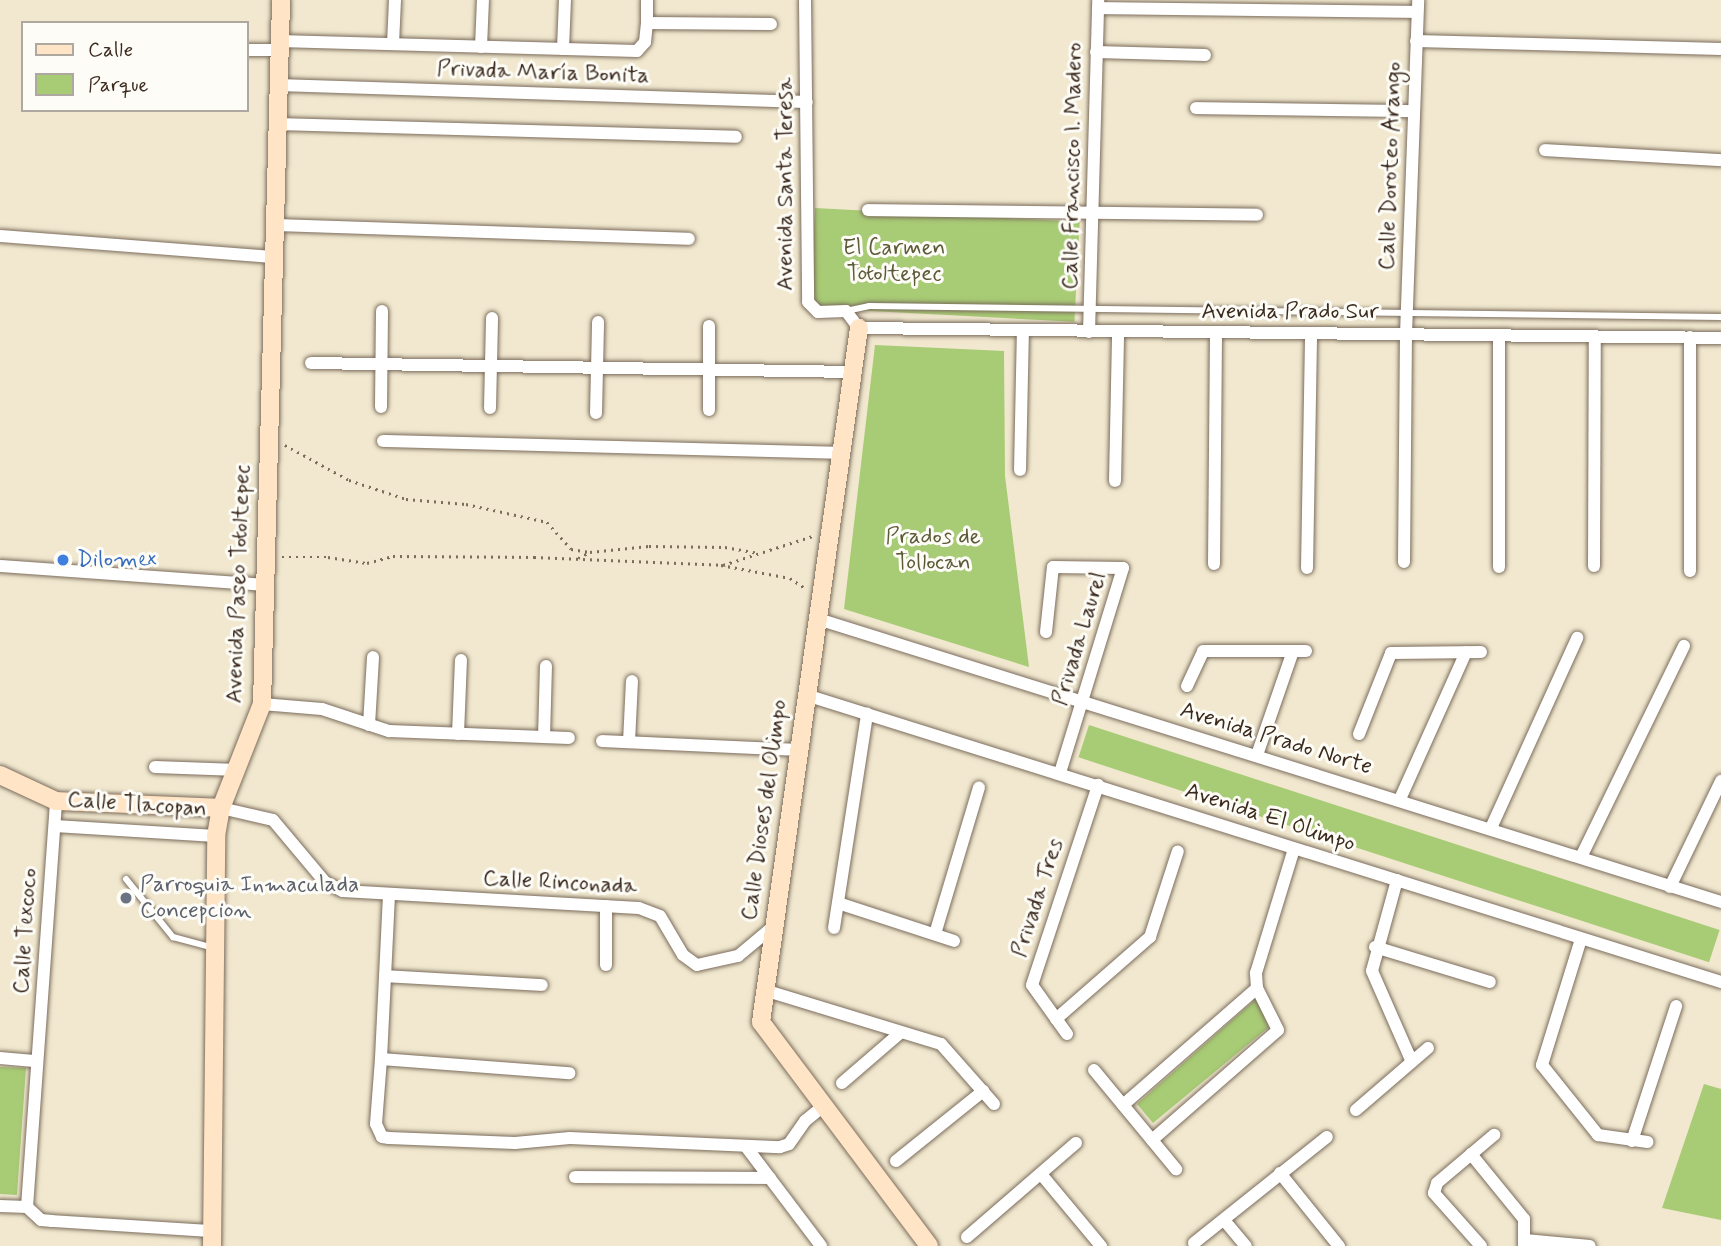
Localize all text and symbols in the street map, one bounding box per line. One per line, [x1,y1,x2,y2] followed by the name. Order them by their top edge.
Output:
[21,21,248,112] legend
[88,36,133,64] text: Calle
[1057,40,1089,292] street label: Calle Francisco I. Madero
[436,55,650,91] street label: Privada María Bonita
[1374,62,1408,270] street label: Calle Doroteo Arango
[88,71,148,99] text: Parque
[772,78,800,290] street label: Avenida Santa Teresa
[839,234,949,288] park label: El Carmen Totoltepec
[1200,298,1380,326] street label: Avenida Prado Sur
[221,464,257,704] street label: Avenida Paseo Totoltepec
[886,523,980,577] park label: Prados de Tollocan
[77,546,157,574] place label: Dilomex
[55,552,71,568] marker: Dilomex
[1047,569,1113,709] street label: Privada Laurel
[1176,696,1376,782] street label: Avenida Prado Norte
[736,698,794,922] street label: Calle Dioses del Olimpo
[1182,778,1358,858] street label: Avenida El Olimpo
[66,786,208,824] street label: Calle Tlacopan
[1007,837,1069,959] street label: Privada Tres
[482,865,638,901] street label: Calle Rinconada
[8,867,44,995] street label: Calle Texcoco
[140,871,359,925] place label: Parroquia Inmaculada Concepcion
[118,890,134,906] marker: Parroquia Inmaculada Concepcion

